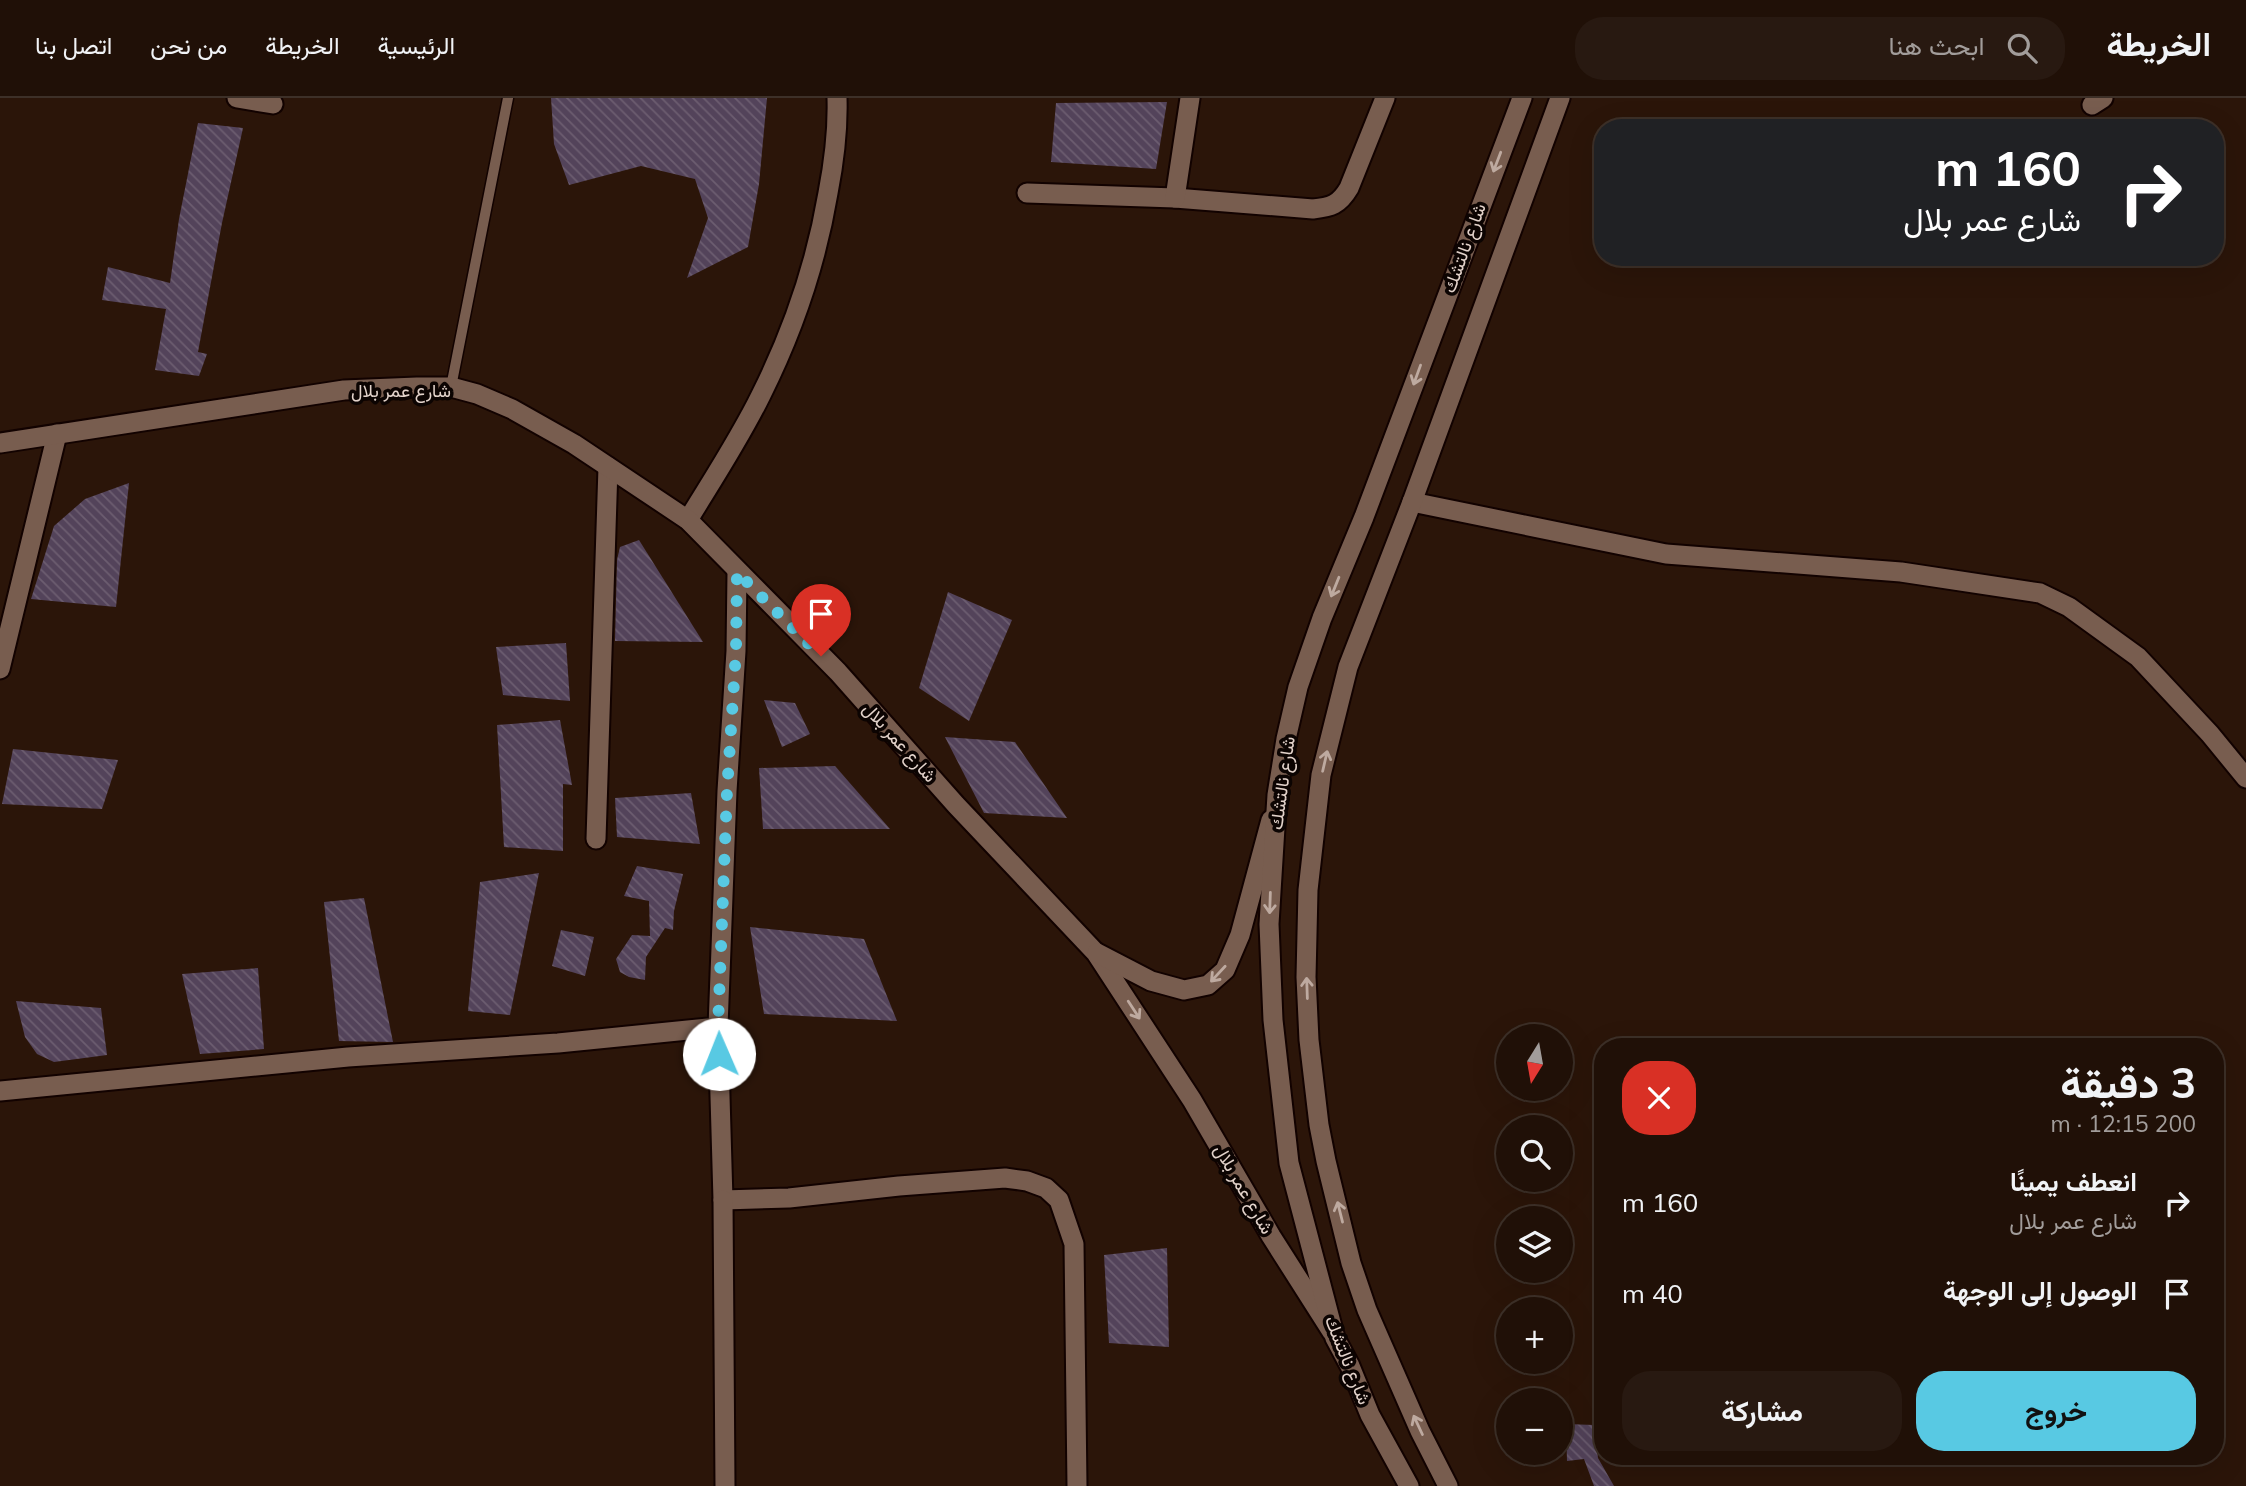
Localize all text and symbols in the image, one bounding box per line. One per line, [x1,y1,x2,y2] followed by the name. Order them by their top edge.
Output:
[1575,17,2065,80] search box
[2107,23,2211,64] text: الخريطة
[1889,29,1985,62] text: ابحث هنا
[2003,29,2041,67] icon: search
[35,30,112,60] text: اتصل بنا
[150,30,227,60] text: من نحن
[265,30,339,60] text: الخريطة
[377,30,455,60] text: الرئيسية
[1935,137,2081,198] text: 160 m
[2105,147,2196,238] icon: right
[1489,150,1502,172] one-way arrow
[1903,199,2081,239] text: شارع عمر بلال
[1437,200,1492,296] street label: شارع نالتشك
[1409,363,1422,385] one-way arrow
[351,379,451,403] street label: شارع عمر بلال
[1328,576,1341,597] one-way arrow
[791,584,851,656] pin
[802,595,840,633] icon: arrive
[857,697,942,787] street label: شارع عمر بلال
[1264,735,1301,831] street label: شارع نالتشك
[1318,750,1332,773] one-way arrow
[1264,892,1277,915] one-way arrow
[1210,966,1227,983] one-way arrow
[1300,976,1314,999] one-way arrow
[1126,1000,1141,1019] one-way arrow
[682,1017,756,1091] position arrow
[1496,1024,1573,1101] north arrow
[1496,1024,1573,1465] map controls
[2060,1056,2196,1109] text: 3 دقيقة
[1622,1061,1696,1135] button: close
[2051,1109,2196,1138] text: 200 m · 12:15
[1496,1115,1573,1192] button: search
[1208,1140,1279,1239] street label: شارع عمر بلال
[2010,1165,2137,1198] text: انعطف يمينًا
[2158,1184,2196,1222] icon: right
[1622,1186,1698,1219] text: 160 m
[1333,1201,1346,1224] one-way arrow
[1496,1206,1573,1283] button: layers
[2009,1206,2137,1235] text: شارع عمر بلال
[1943,1274,2137,1307] text: الوصول إلى الوجهة
[2158,1275,2196,1313] icon: arrive
[1622,1277,1683,1310] text: 40 m
[1496,1297,1573,1374] button: +
[1319,1312,1376,1408] street label: شارع نالتشك
[1622,1371,1902,1451] button: مشاركة
[1916,1371,2196,1451] button: خروج
[1496,1388,1573,1465] button: −
[1411,1415,1424,1436] one-way arrow

